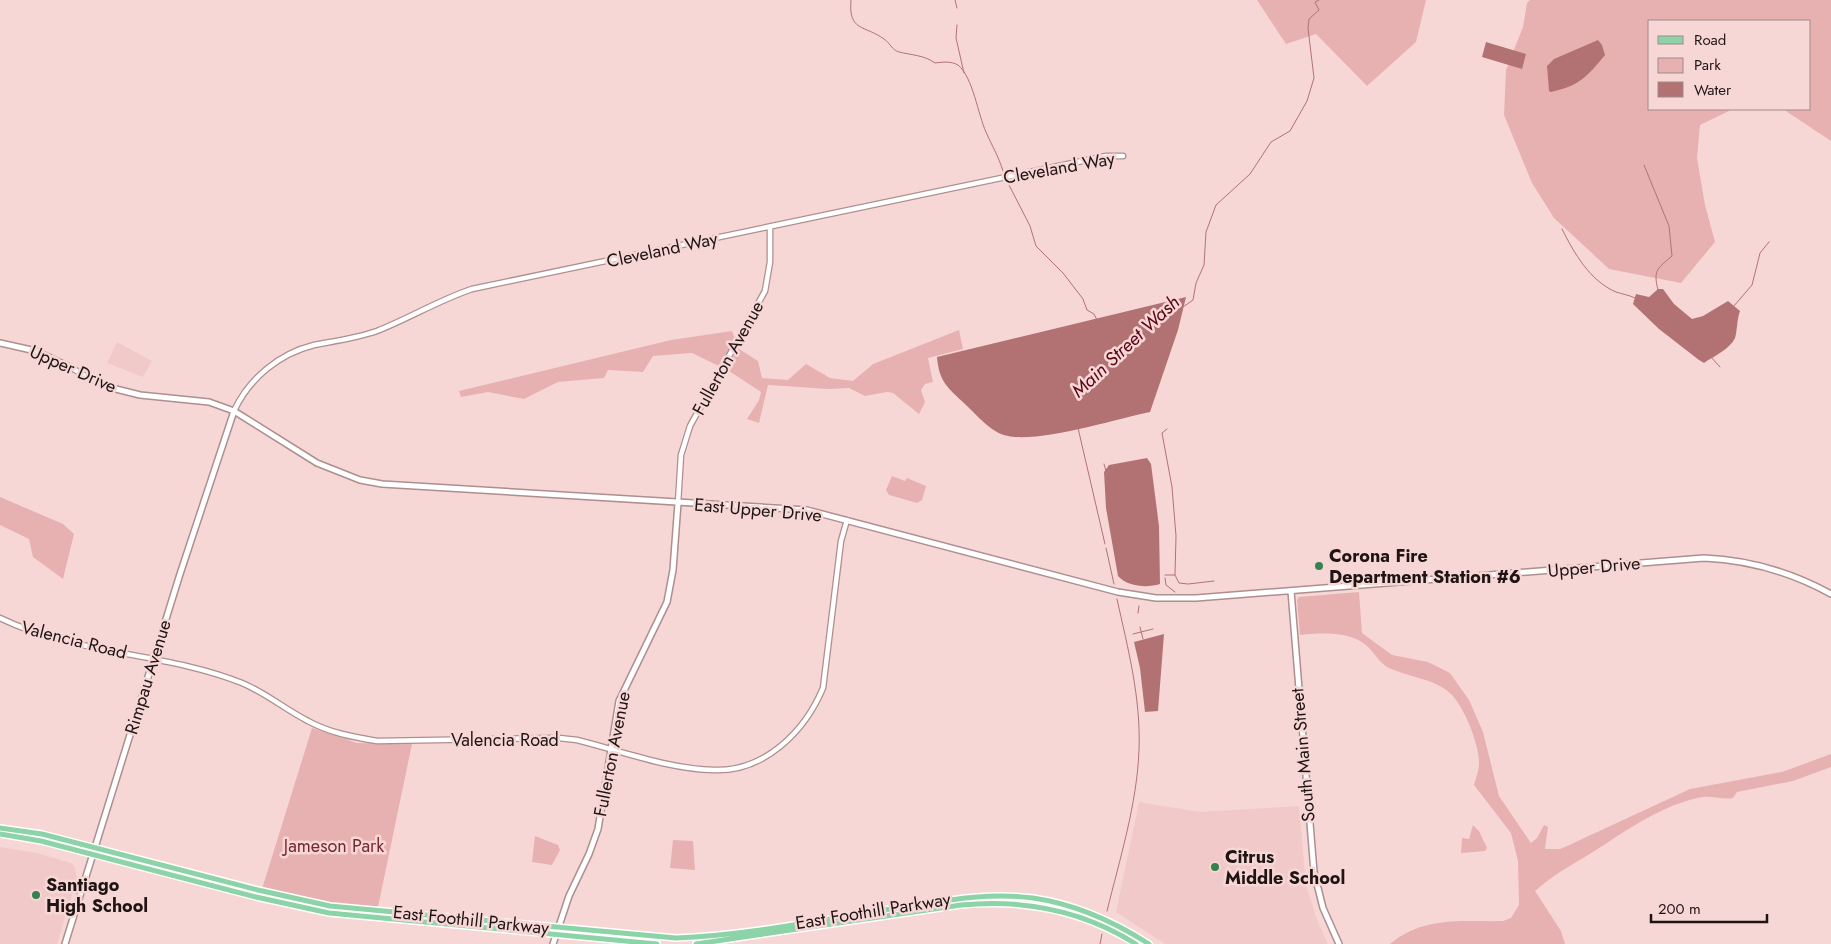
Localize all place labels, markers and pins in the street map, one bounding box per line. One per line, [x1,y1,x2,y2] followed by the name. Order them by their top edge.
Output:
[1329,543,1521,590] place label: Corona Fire Department Station #6
[1313,560,1325,572] marker: Corona Fire Department Station #6
[1225,844,1345,891] place label: Citrus Middle School
[1209,861,1221,873] marker: Citrus Middle School
[46,872,148,919] place label: Santiago High School
[30,889,42,901] marker: Santiago High School

